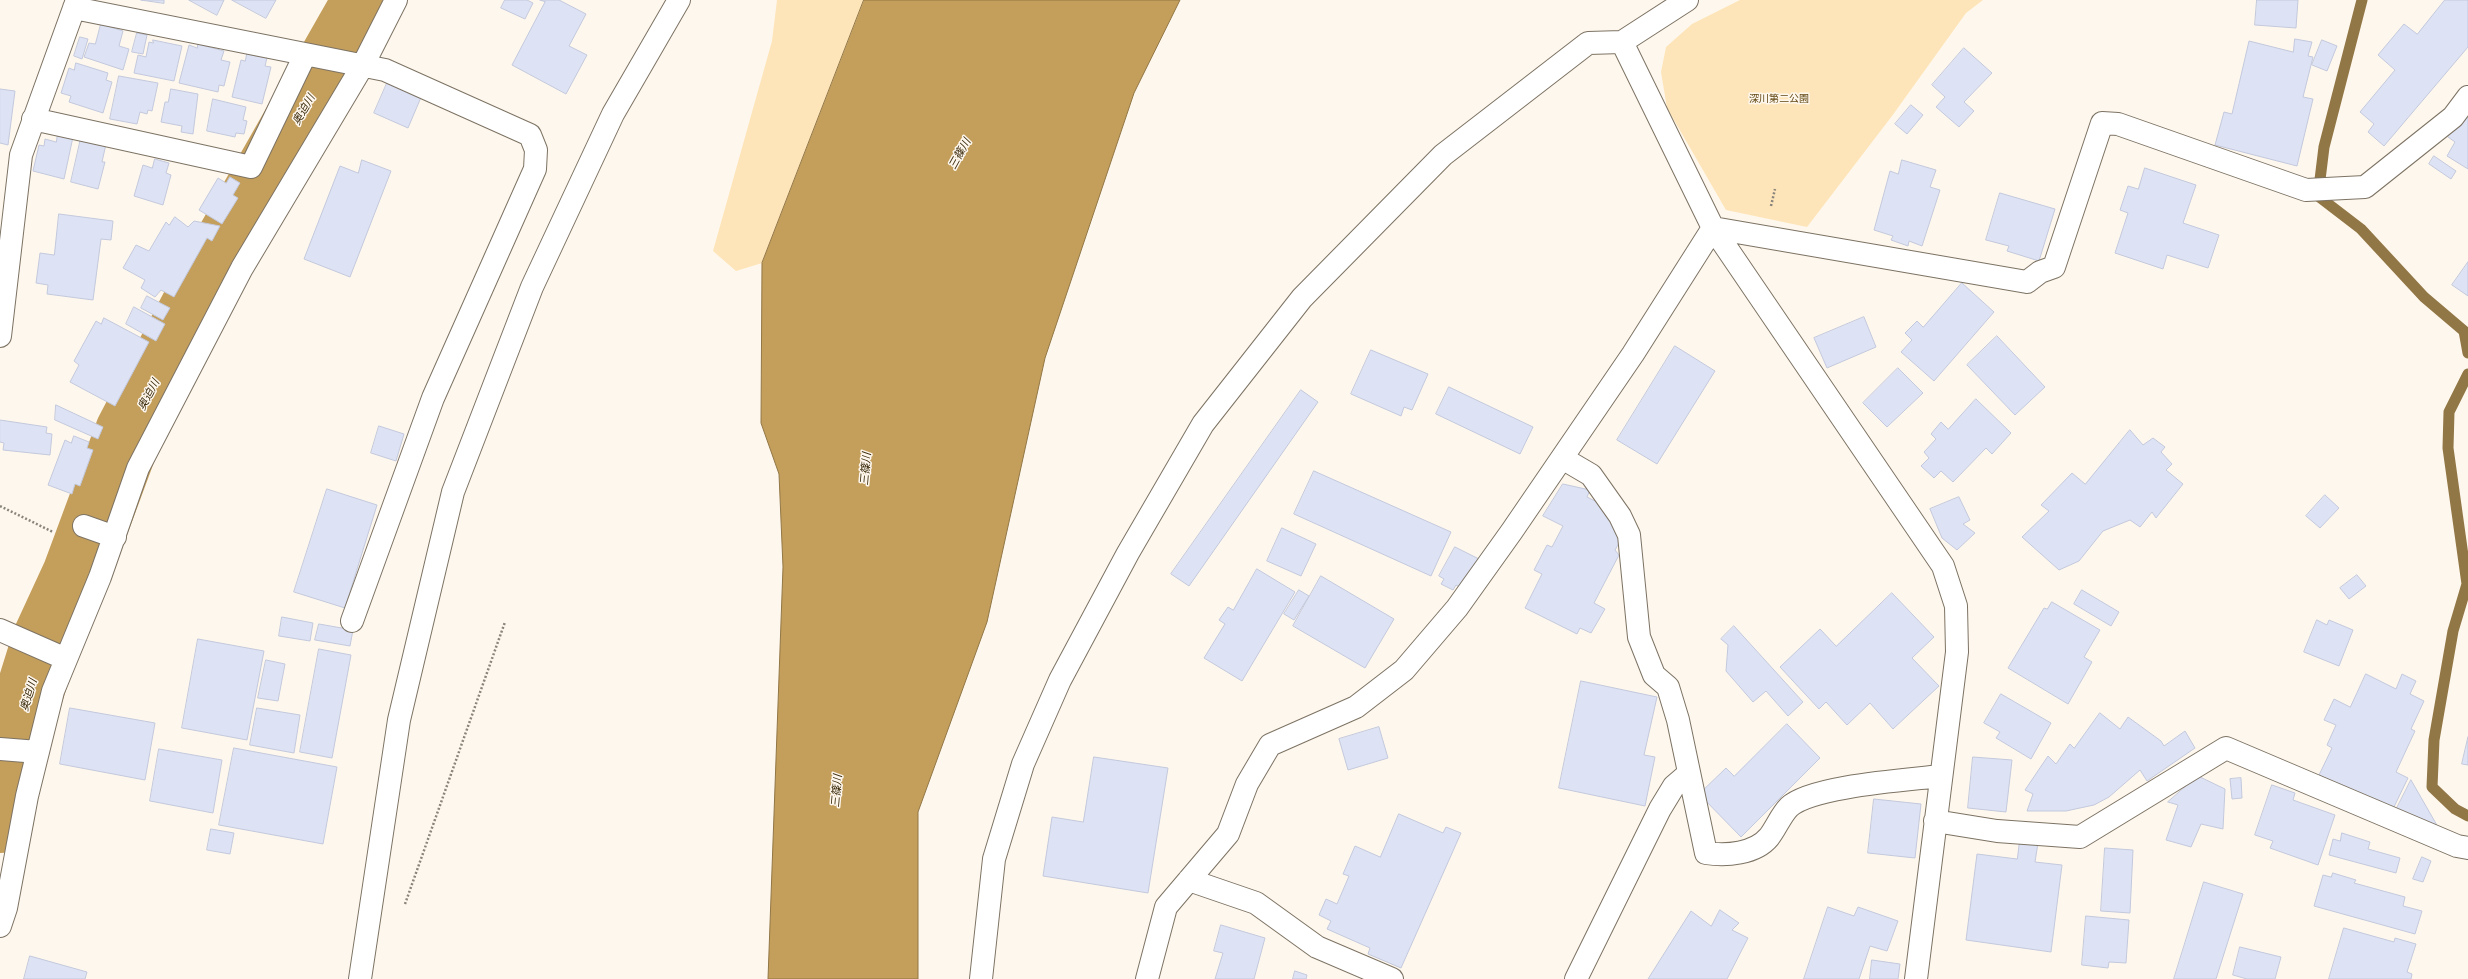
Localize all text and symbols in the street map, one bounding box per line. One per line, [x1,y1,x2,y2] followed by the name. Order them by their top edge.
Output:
[290,92,318,128] water label: 奥迫川
[1749,93,1809,105] park label: 深川第二公園
[946,136,974,172] water label: 三篠川
[135,377,163,413] water label: 奥迫川
[858,452,874,486] water label: 三篠川
[18,677,40,713] water label: 奥迫川
[829,774,845,808] water label: 三篠川

